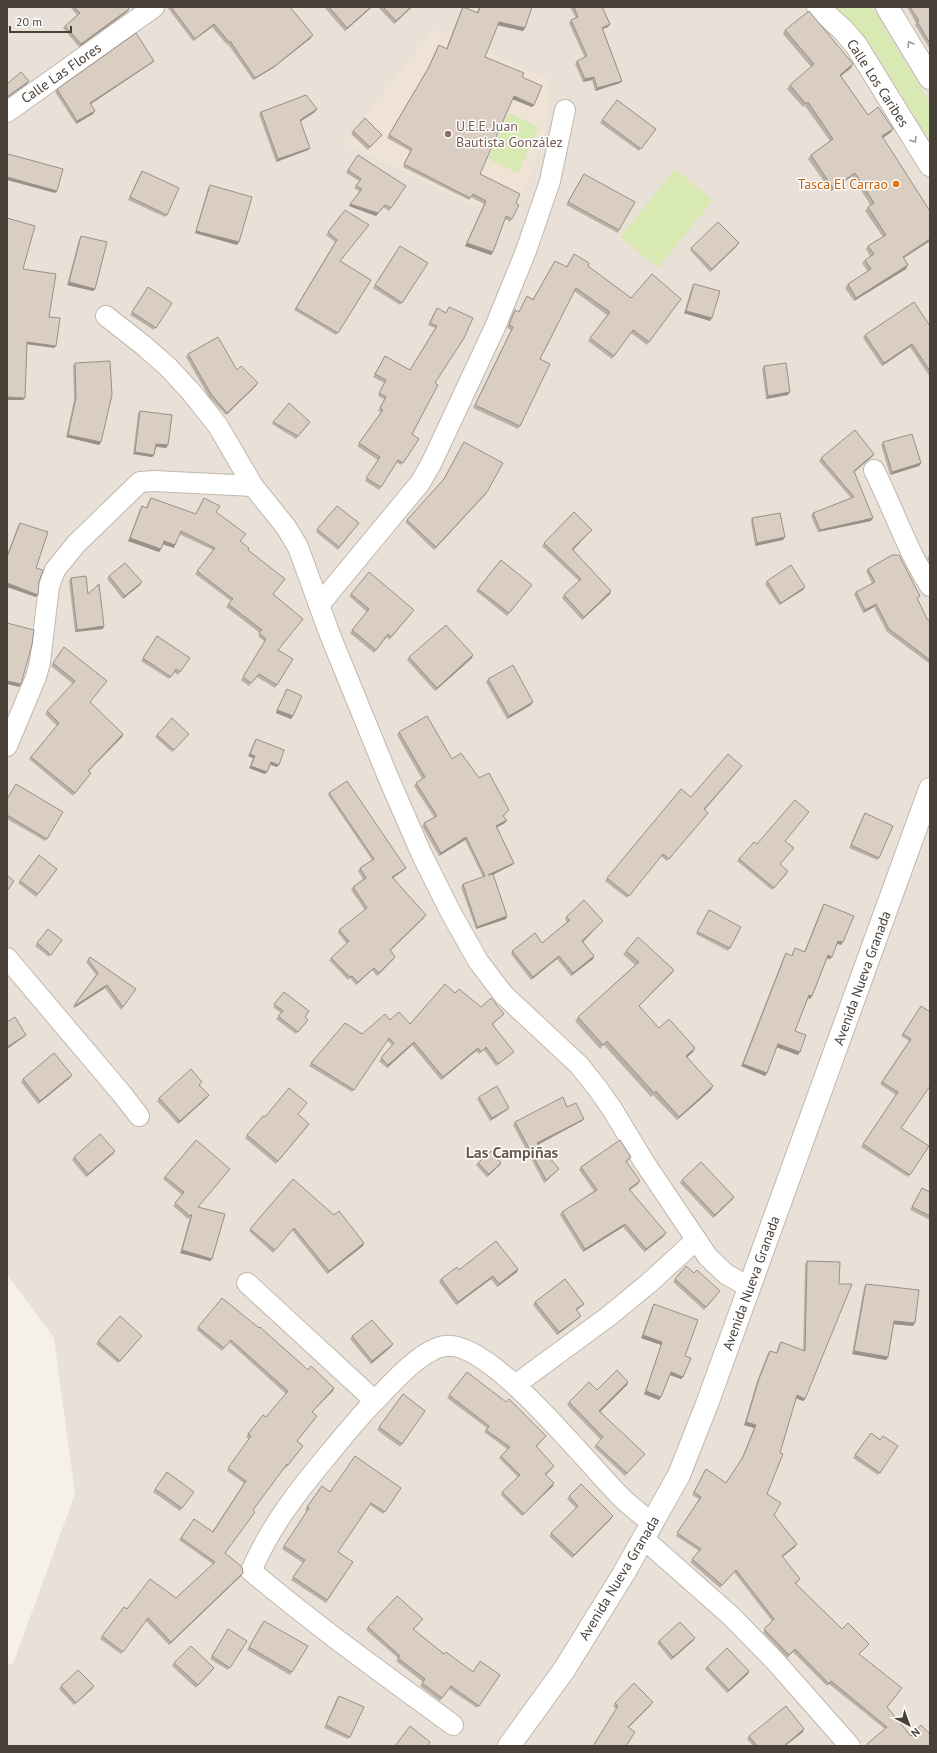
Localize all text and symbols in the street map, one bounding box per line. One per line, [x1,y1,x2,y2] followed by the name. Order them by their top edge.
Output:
[10,8,71,34] scale bar
[16,14,42,29] text: 20 m
[843,36,913,130] street label: Calle Los Caribes
[17,39,105,107] street label: Calle Las Flores
[907,42,914,49] one-way arrow
[456,117,563,151] place label: U.E.E. Juan Bautista González
[443,129,453,139] marker: U.E.E. Juan Bautista González
[910,136,917,143] one-way arrow
[798,175,888,193] place label: Tasca El Carrao
[891,179,901,189] marker: Tasca El Carrao
[829,908,895,1048] street label: Avenida Nueva Granada
[466,1142,559,1162] district label: Las Campiñas
[718,1213,784,1353] street label: Avenida Nueva Granada
[575,1513,663,1643] street label: Avenida Nueva Granada
[889,1705,929,1745] north arrow
[908,1725,923,1740] text: N

